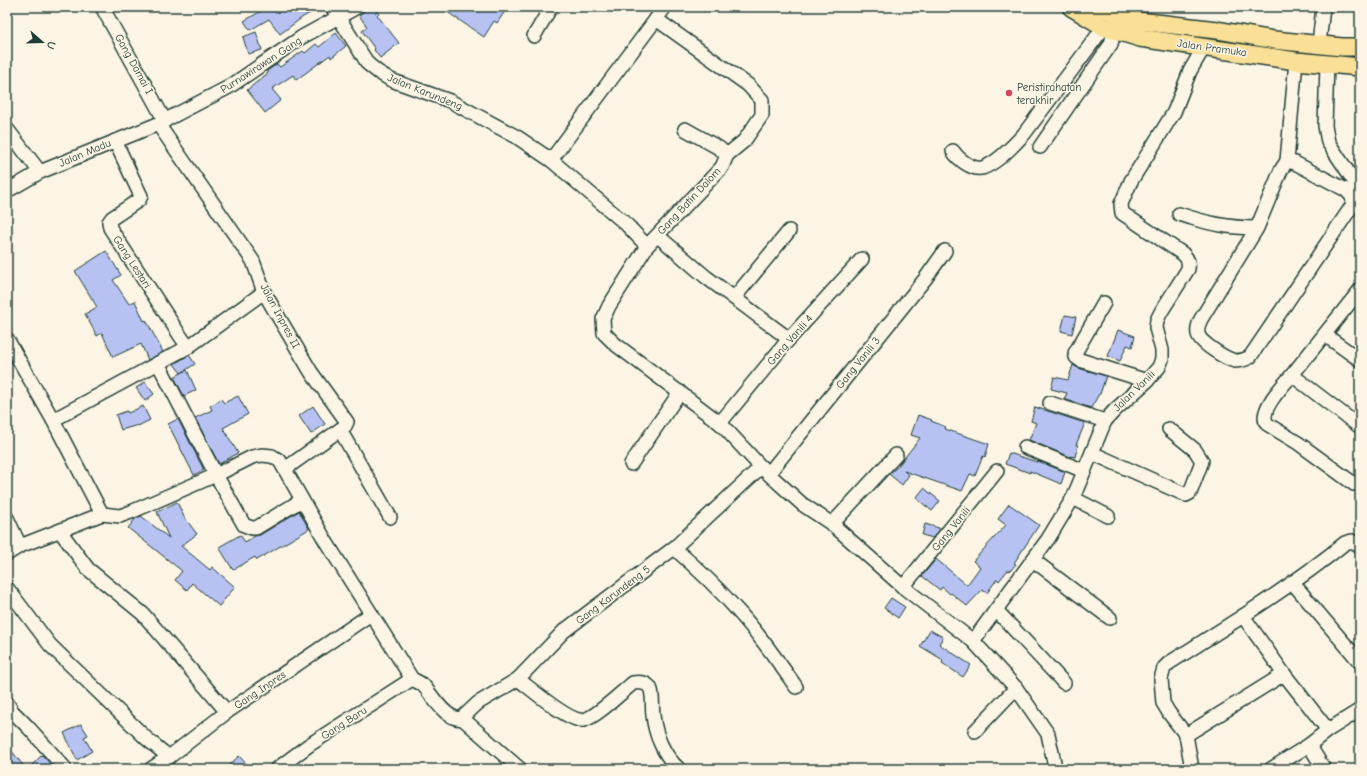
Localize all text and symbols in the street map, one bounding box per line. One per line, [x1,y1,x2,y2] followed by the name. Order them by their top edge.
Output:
[22,22,62,62] north arrow
[112,32,156,96] street label: Gang Damai I
[218,34,304,96] street label: Purnawirawan Gang
[1176,37,1248,59] street label: Jalan Pramuka
[44,40,58,51] text: U
[386,71,464,113] street label: Jalan Karundeng
[1016,81,1081,107] place label: Peristirahatan terakhir
[1004,88,1014,98] marker: Peristirahatan terakhir
[57,136,113,170] street label: Jalan Madu
[655,165,723,237] street label: Gang Batin Dalom
[110,233,154,291] street label: Gang Lestari
[258,281,302,351] street label: Jalan Inpres II
[765,312,815,368] street label: Gang Vanili 4
[833,335,883,391] street label: Gang Vanili 3
[1110,368,1158,414] street label: Jalan Vanili
[929,504,973,554] street label: Gang Vanili
[573,563,653,627] street label: Gang Karundeng 5
[232,668,289,712] street label: Gang Inpres
[319,703,369,743] street label: Gang Baru

